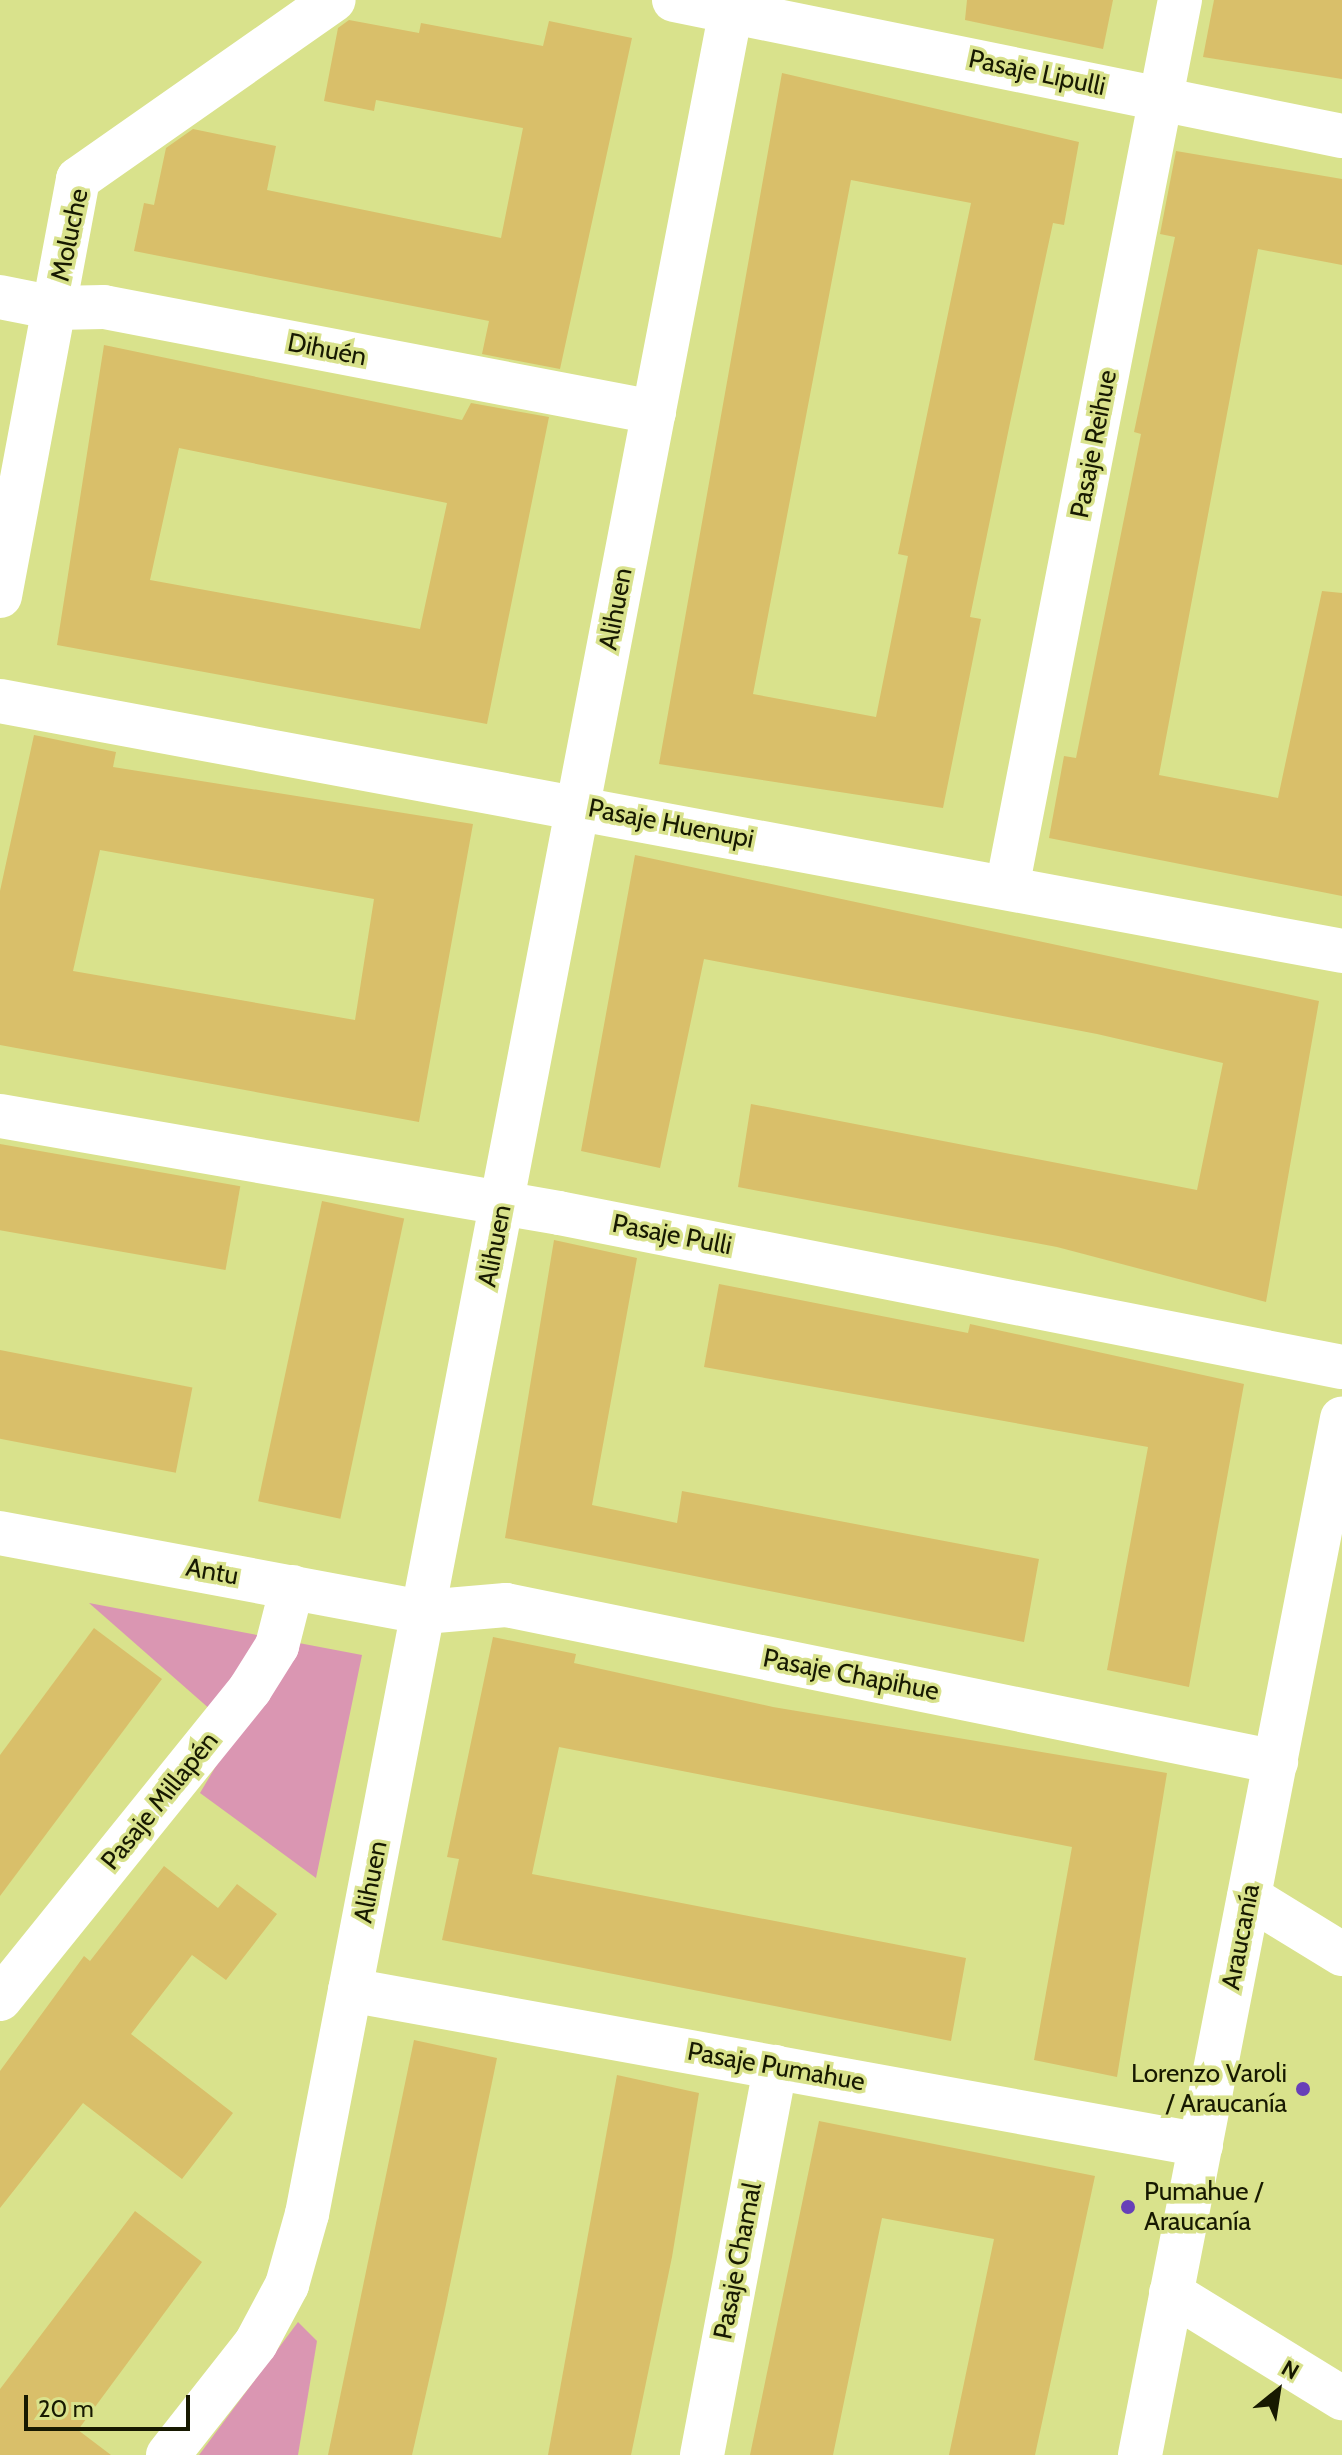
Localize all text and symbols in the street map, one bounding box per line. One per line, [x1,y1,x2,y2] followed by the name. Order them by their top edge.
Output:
[966,43,1108,103] street label: Pasaje Lipulli
[45,186,95,284] street label: Moluche
[285,327,369,373] street label: Dihuén
[1064,367,1124,521] street label: Pasaje Reihue
[593,565,639,653] street label: Alihuen
[586,793,756,855] street label: Pasaje Huenupi
[472,1202,518,1290] street label: Alihuen
[610,1208,734,1262] street label: Pasaje Pulli
[183,1552,241,1592] street label: Antu
[760,1643,942,1707] street label: Pasaje Chapihue
[95,1726,225,1876] street label: Pasaje Millapén
[348,1838,394,1926] street label: Alihuen
[1215,1882,1267,1992] street label: Araucanía
[685,2036,867,2098] street label: Pasaje Pumahue
[1131,2058,1287,2120] place label: Lorenzo Varoli / Araucanía
[1294,2080,1312,2098] marker: Lorenzo Varoli / Araucanía
[1144,2176,1263,2238] place label: Pumahue / Araucanía
[708,2180,768,2342] street label: Pasaje Chamal
[1119,2198,1137,2216] marker: Pumahue / Araucanía
[1238,2351,1318,2431] north arrow
[1277,2354,1304,2385] text: N
[28,2379,194,2429] scale bar
[38,2394,94,2423] text: 20 m

